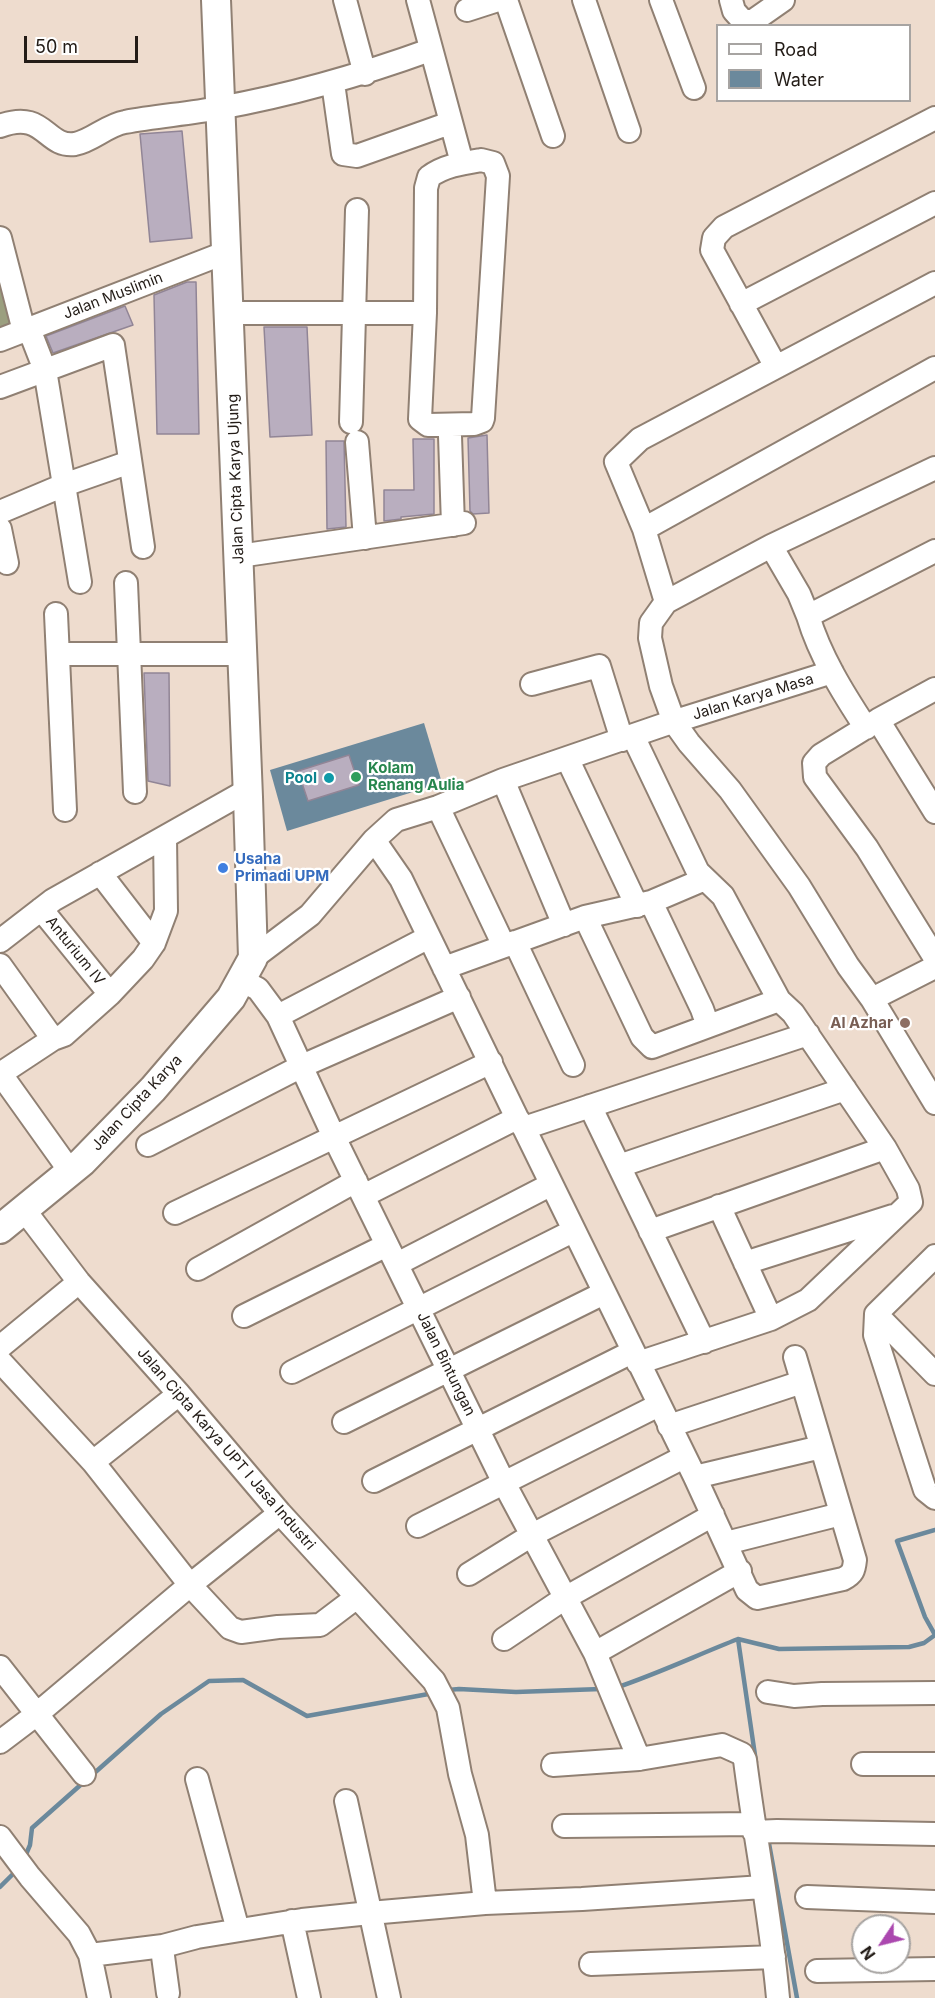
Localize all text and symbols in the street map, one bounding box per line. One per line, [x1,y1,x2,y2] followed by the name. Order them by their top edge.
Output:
[27,24,141,62] scale bar
[716,24,911,102] legend
[35,36,78,57] text: 50 m
[774,39,817,60] text: Road
[774,69,824,90] text: Water
[61,269,165,323] street label: Jalan Muslimin
[224,393,248,565] street label: Jalan Cipta Karya Ujung
[690,670,816,724] street label: Jalan Karya Masa
[368,759,464,794] place label: Kolam Renang Aulia
[285,769,317,787] place label: Pool
[349,770,363,784] marker: Kolam Renang Aulia
[322,771,336,785] marker: Pool
[235,850,329,885] place label: Usaha Primadi UPM
[216,861,230,875] marker: Usaha Primadi UPM
[42,913,108,989] street label: Anturium IV
[830,1014,893,1032] place label: Al Azhar
[898,1016,912,1030] marker: Al Azhar
[88,1051,186,1155] street label: Jalan Cipta Karya
[413,1309,479,1419] street label: Jalan Bintungan
[133,1344,319,1554] street label: Jalan Cipta Karya UPT I Jasa Industri
[851,1914,911,1974] north arrow
[856,1942,880,1964] text: N

